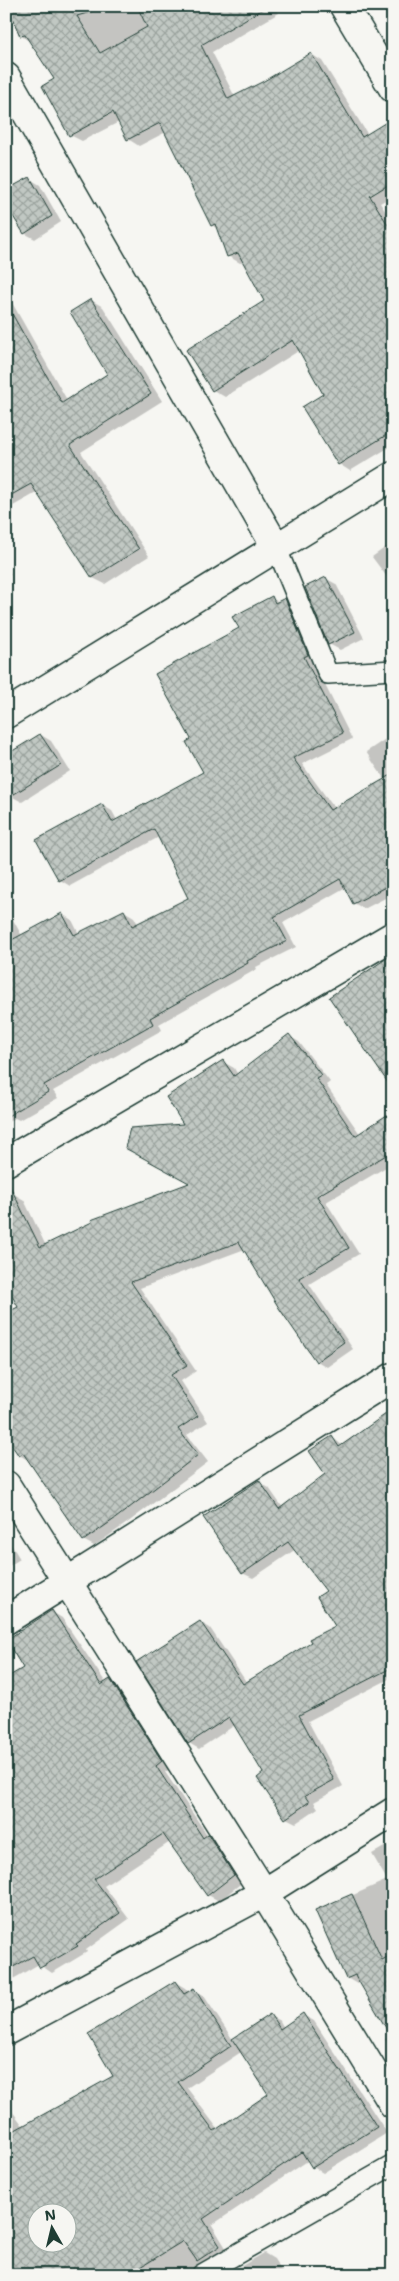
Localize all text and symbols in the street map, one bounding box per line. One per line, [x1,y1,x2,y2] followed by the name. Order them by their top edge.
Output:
[28,2204,78,2254] north arrow
[43,2205,57,2225] text: N

